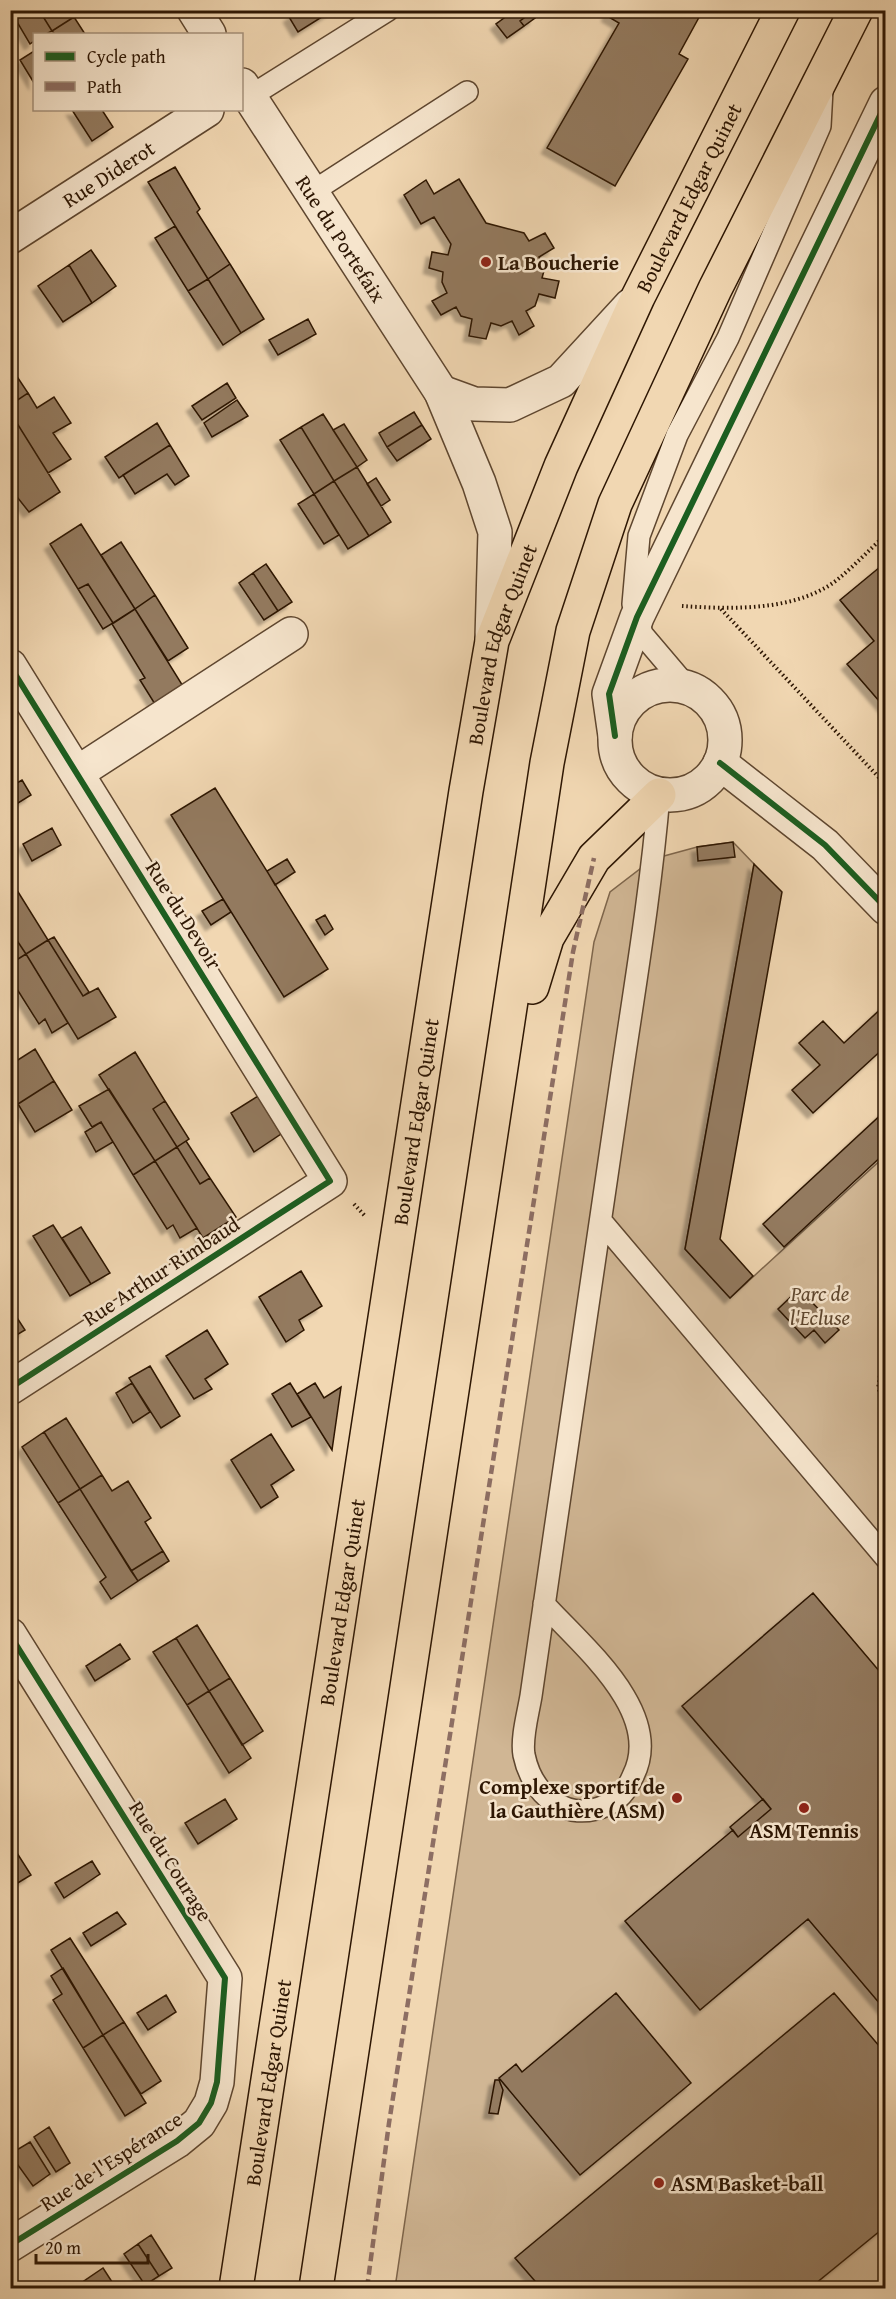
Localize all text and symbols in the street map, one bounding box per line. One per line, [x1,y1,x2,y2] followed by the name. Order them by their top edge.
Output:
[33,33,243,111] legend
[87,43,166,70] text: Cycle path
[87,73,122,100] text: Path
[627,97,749,298] street label: Boulevard Edgar Quinet
[56,132,161,215] street label: Rue Diderot
[289,169,395,309] street label: Rue du Portefaix
[498,247,619,278] place label: La Boucherie
[479,255,493,269] marker: La Boucherie
[459,538,545,747] street label: Boulevard Edgar Quinet
[138,855,230,976] street label: Rue du Devoir
[384,1016,446,1227] street label: Boulevard Edgar Quinet
[76,1208,246,1333] street label: Rue Arthur Rimbaud
[790,1278,850,1333] park label: Parc de l'Ecluse
[310,1496,373,1708] street label: Boulevard Edgar Quinet
[479,1771,665,1826] place label: Complexe sportif de la Gauthière (ASM)
[670,1791,684,1805] marker: Complexe sportif de la Gauthière (ASM)
[121,1795,221,1928] street label: Rue du Courage
[797,1801,811,1815] marker: ASM Tennis
[749,1815,859,1846] place label: ASM Tennis
[236,1976,299,2188] street label: Boulevard Edgar Quinet
[34,2103,188,2219] street label: Rue de l'Espérance
[671,2168,824,2199] place label: ASM Basket-ball
[652,2176,666,2190] marker: ASM Basket-ball
[36,2227,148,2265] scale bar
[45,2234,81,2261] text: 20 m

